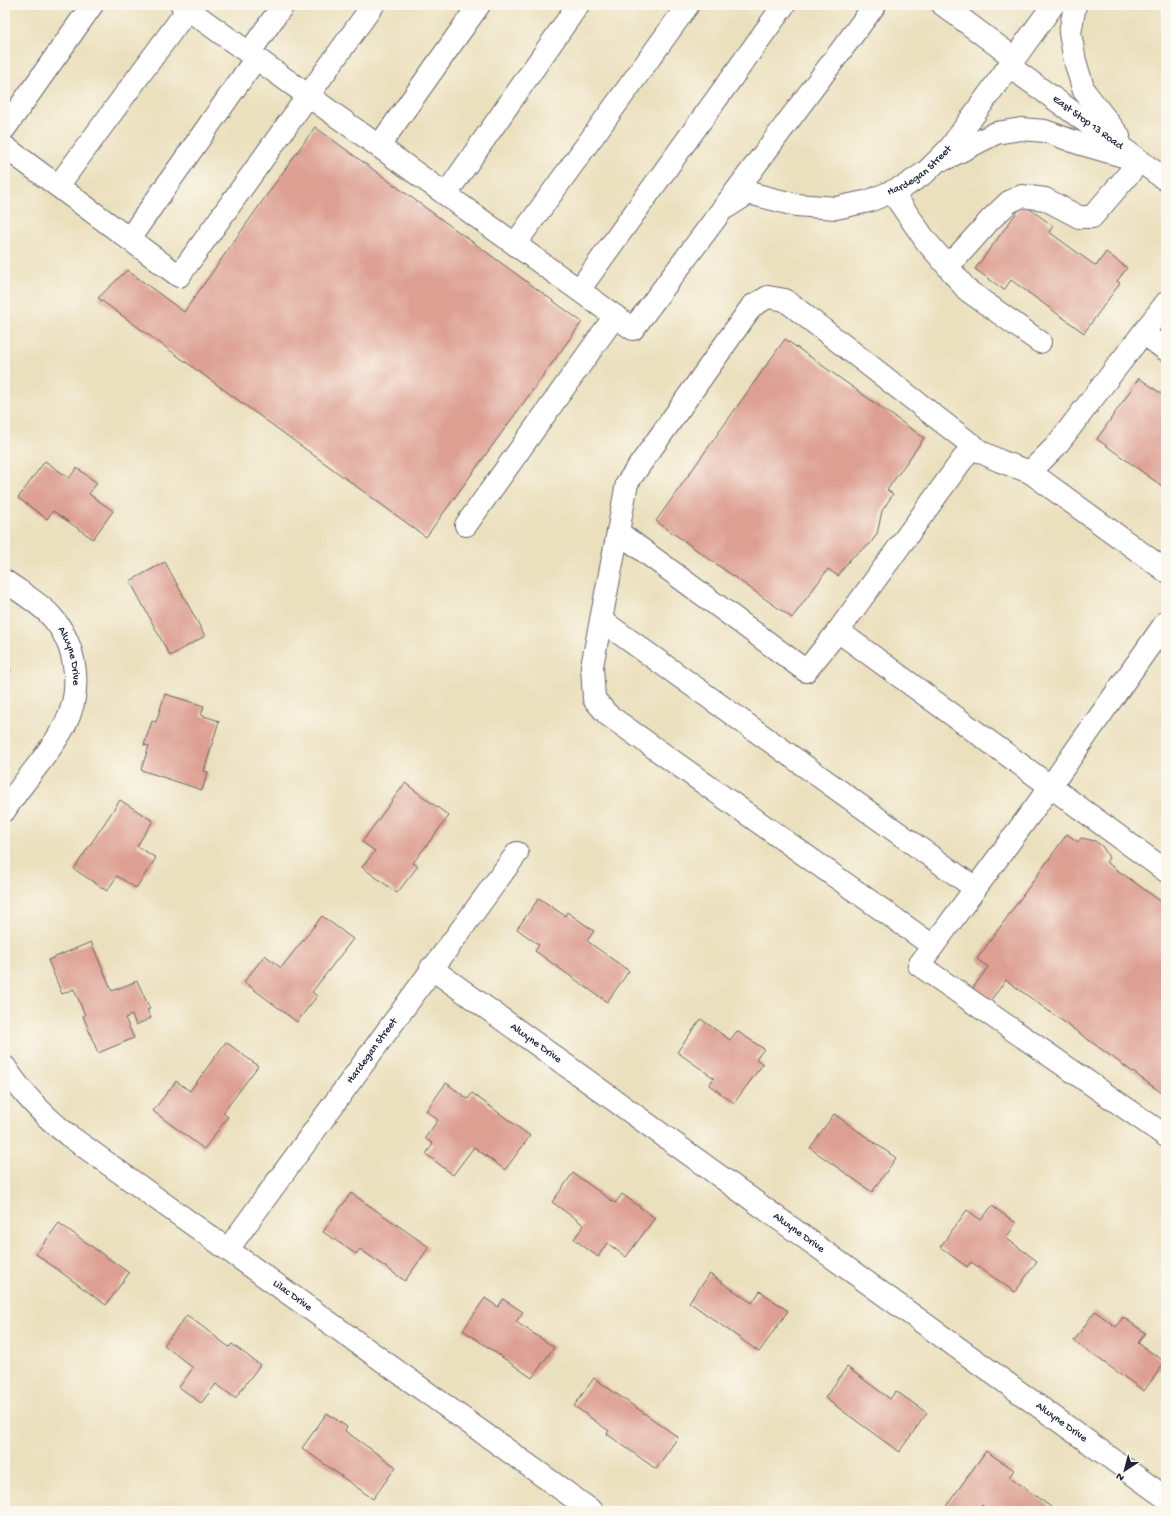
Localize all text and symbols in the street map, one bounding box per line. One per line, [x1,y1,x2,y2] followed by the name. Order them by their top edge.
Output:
[1050,93,1126,154] street label: East Stop 13 Road
[886,142,956,199] street label: Hardegan Street
[55,625,81,686] street label: Alwyne Drive
[345,1015,401,1086] street label: Hardegan Street
[508,1021,564,1066] street label: Alwyne Drive
[770,1210,827,1256] street label: Alwyne Drive
[270,1278,314,1314] street label: Lilac Drive
[1033,1400,1090,1445] street label: Alwyne Drive
[1105,1450,1145,1490] north arrow
[1114,1470,1127,1483] text: N

